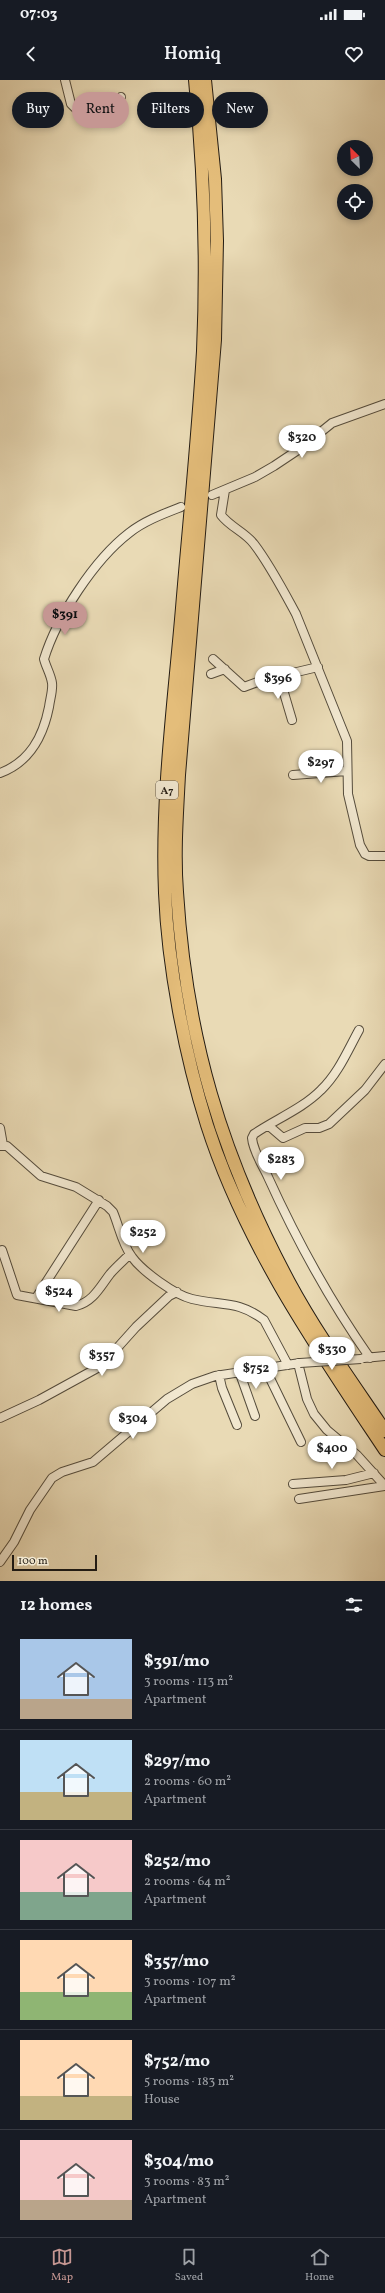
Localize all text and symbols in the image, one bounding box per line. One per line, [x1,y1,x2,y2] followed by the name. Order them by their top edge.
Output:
[20,4,57,25] text: 07:03
[164,42,221,67] text: Homiq
[20,43,42,65] icon: back
[343,43,365,65] icon: heart
[12,92,64,128] chip: Buy
[72,92,129,128] chip: Rent
[137,92,204,128] chip: Filters
[212,92,268,128] chip: New
[337,140,373,176] north arrow
[337,140,373,220] map controls
[337,184,373,220] button: locate
[278,425,326,459] pin: $320
[288,429,316,447] text: $320
[41,602,89,636] pin: $391
[52,606,78,624] text: $391
[254,666,302,700] pin: $396
[264,670,292,688] text: $396
[297,750,345,784] pin: $297
[307,754,335,772] text: $297
[156,781,178,799] road number: A7
[257,1147,305,1181] pin: $283
[267,1151,295,1169] text: $283
[119,1220,167,1254] pin: $252
[129,1224,157,1242] text: $252
[35,1279,83,1313] pin: $524
[45,1283,73,1301] text: $524
[308,1337,356,1371] pin: $330
[318,1341,346,1359] text: $330
[78,1343,126,1377] pin: $357
[89,1347,115,1365] text: $357
[232,1356,280,1390] pin: $752
[243,1360,269,1378] text: $752
[109,1406,157,1440] pin: $304
[118,1410,148,1428] text: $304
[308,1436,356,1470] pin: $400
[316,1440,348,1458] text: $400
[12,1553,97,1572] scale bar
[18,1554,48,1569] text: 100 m
[20,1594,92,1617] text: 12 homes
[343,1594,365,1616] icon: filters
[144,1650,210,1673] text: $391/mo
[52,1655,100,1703] icon: home
[144,1673,233,1691] text: 3 rooms · 113 m²
[144,1691,207,1709] text: Apartment
[144,1750,210,1773] text: $297/mo
[52,1756,100,1804] icon: home
[144,1773,231,1791] text: 2 rooms · 60 m²
[144,1791,207,1809] text: Apartment
[144,1850,211,1873] text: $252/mo
[52,1856,100,1904] icon: home
[144,1873,231,1891] text: 2 rooms · 64 m²
[144,1891,207,1909] text: Apartment
[144,1950,209,1973] text: $357/mo
[52,1956,100,2004] icon: home
[144,1973,235,1991] text: 3 rooms · 107 m²
[144,1991,207,2009] text: Apartment
[144,2050,210,2073] text: $752/mo
[52,2056,100,2104] icon: home
[144,2073,234,2091] text: 5 rooms · 183 m²
[144,2091,180,2109] text: House
[144,2150,214,2173] text: $304/mo
[52,2156,100,2204] icon: home
[144,2173,230,2191] text: 3 rooms · 83 m²
[144,2191,207,2209] text: Apartment
[51,2246,73,2285] tab: Map
[175,2246,203,2285] tab: Saved
[305,2246,334,2285] tab: Home

